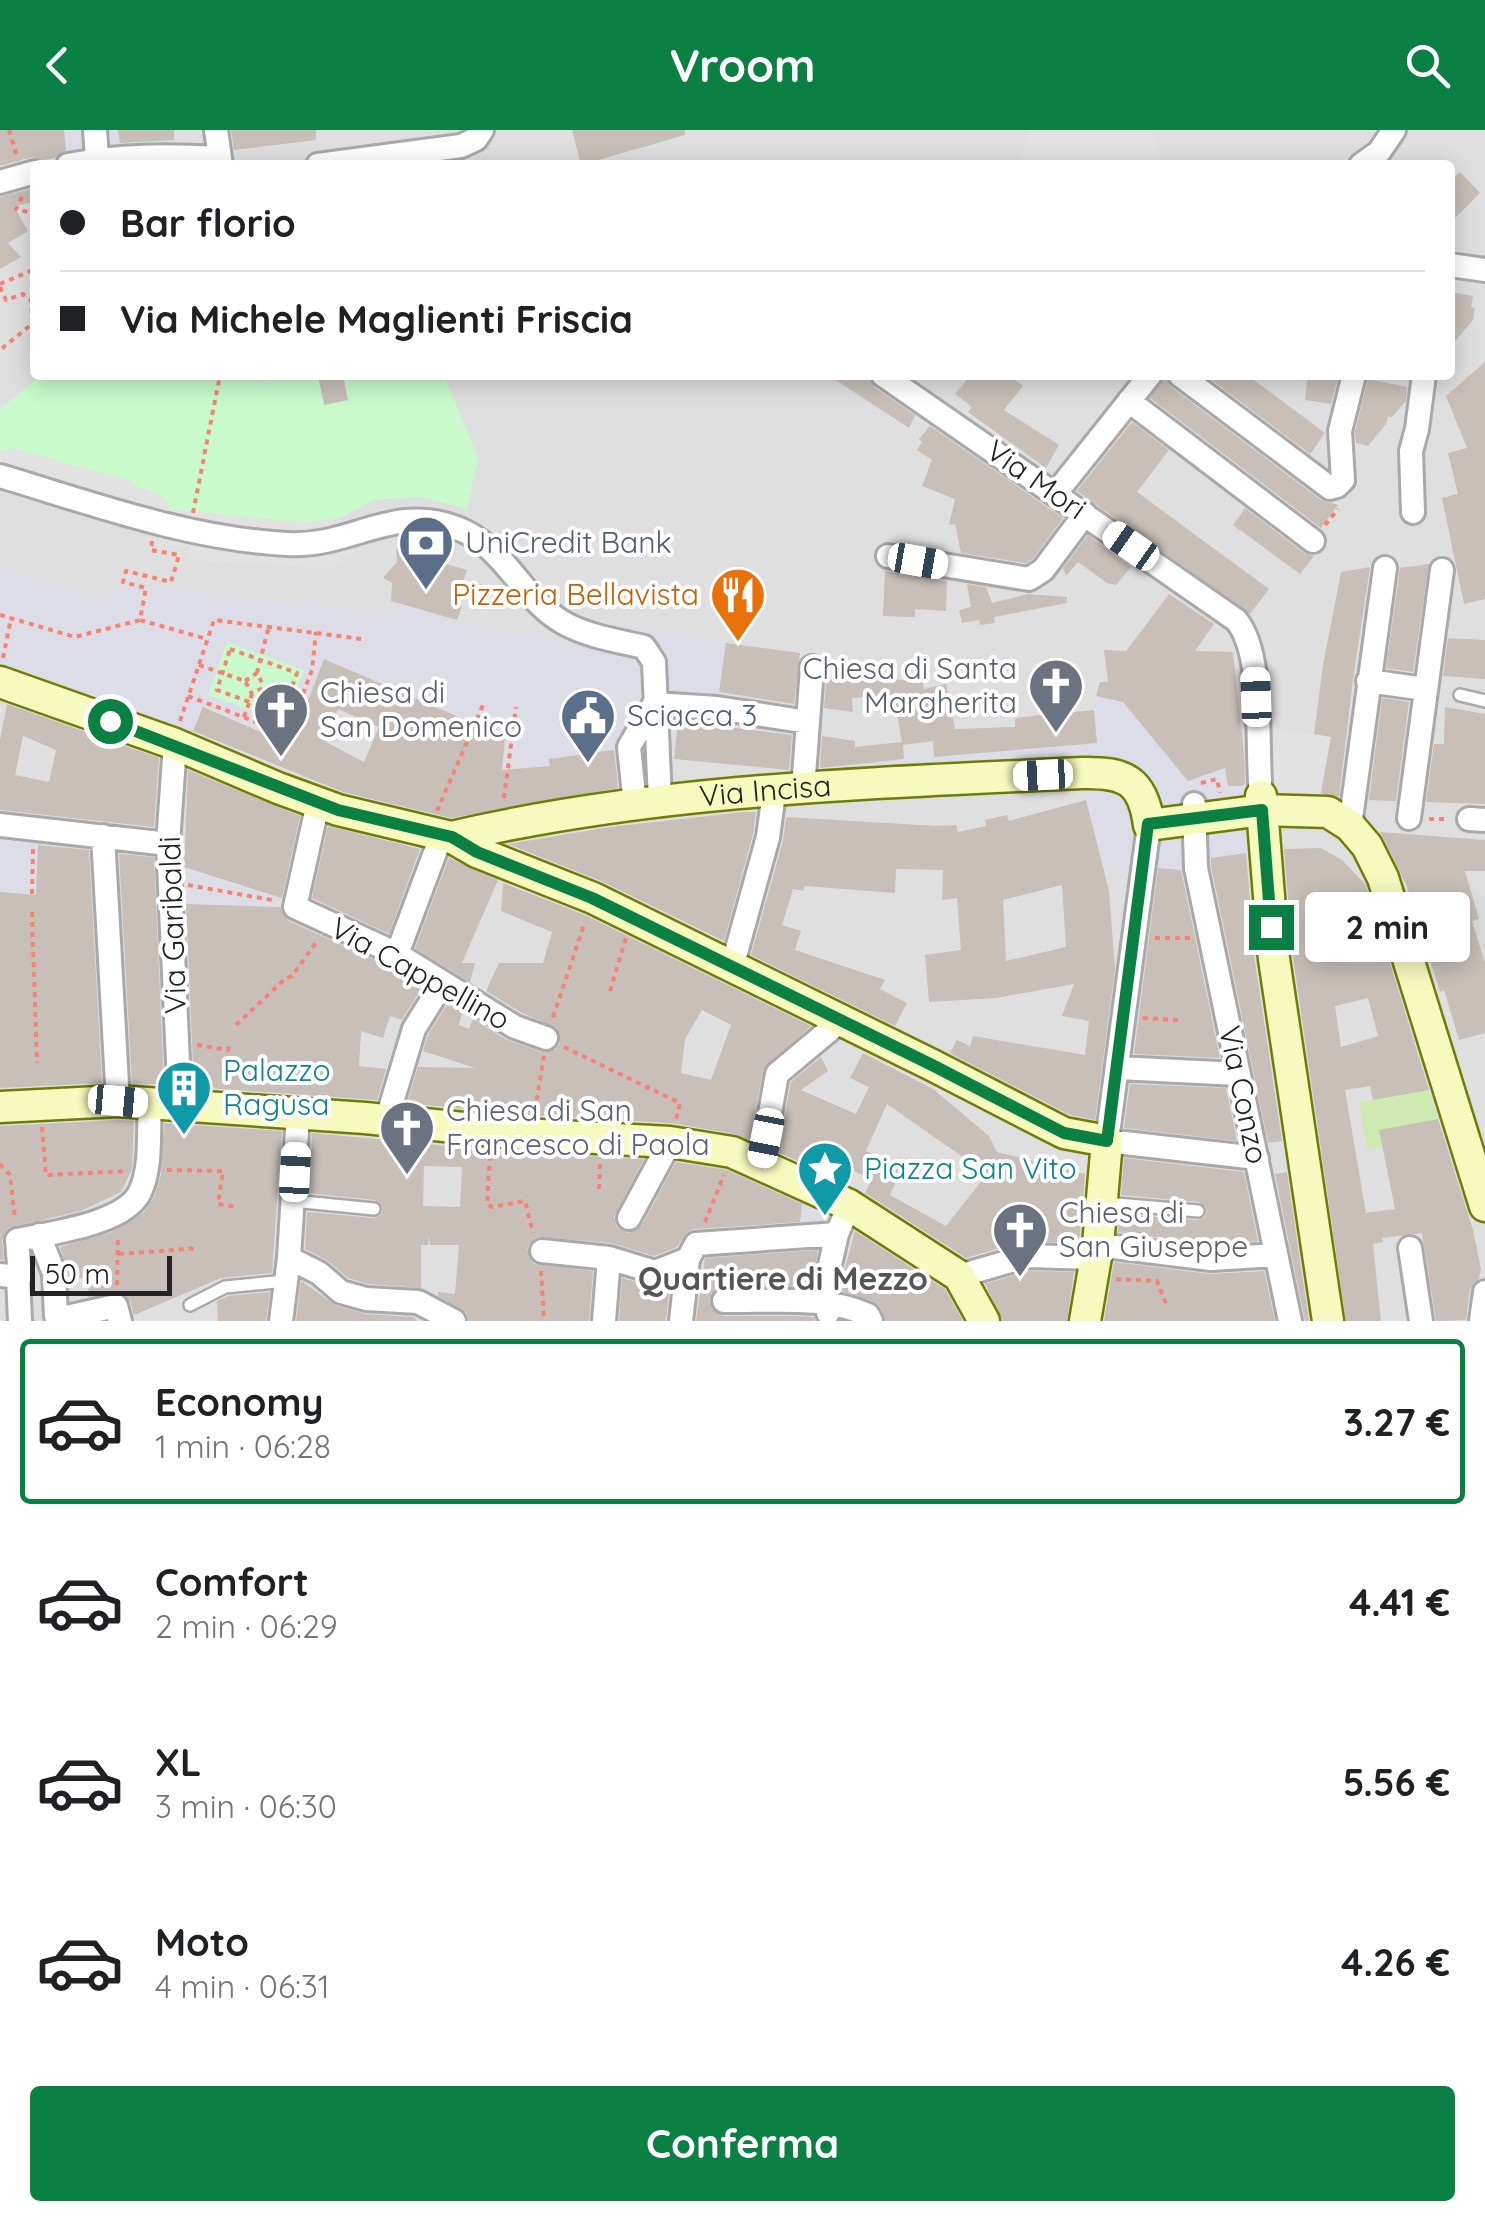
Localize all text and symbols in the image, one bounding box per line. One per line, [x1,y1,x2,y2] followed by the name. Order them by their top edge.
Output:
[669,37,816,93] text: Vroom
[30,38,85,93] icon: back
[1400,38,1455,93] icon: search
[120,199,296,247] text: Bar florio
[120,295,633,343] text: Via Michele Maglienti Friscia
[979,431,1094,527] street label: Via Mori
[396,513,456,592] bank icon: UniCredit Bank
[1098,517,1164,575] car
[465,523,672,561] place label: UniCredit Bank
[886,541,950,581] car
[708,565,768,644] restaurant icon: Pizzeria Bellavista
[452,575,699,613] place label: Pizzeria Bellavista
[803,649,1017,721] place label: Chiesa di Santa Margherita
[1026,656,1086,735] church icon: Chiesa di Santa Margherita
[1240,666,1272,728] car
[320,673,522,745] place label: Chiesa di San Domenico
[251,680,311,759] church icon: Chiesa di San Domenico
[558,686,618,765] public building icon: Sciacca 3
[627,696,757,734] place label: Sciacca 3
[88,699,133,744] route start
[1012,758,1074,792] car
[698,766,832,815] street label: Via Incisa
[150,836,194,1015] street label: Via Garibaldi
[1306,892,1471,962] callout: 2 min
[1249,905,1294,950] route end
[1346,907,1429,947] text: 2 min
[324,908,517,1038] street label: Via Cappellino
[1211,1022,1277,1167] street label: Via Conzo
[223,1051,331,1123] place label: Palazzo Ragusa
[154,1058,214,1137] building icon: Palazzo Ragusa
[87,1083,149,1119] car
[446,1091,710,1163] place label: Chiesa di San Francesco di Paola
[377,1098,437,1177] church icon: Chiesa di San Francesco di Paola
[746,1106,786,1170] car
[795,1139,855,1218] place icon: Piazza San Vito
[278,1141,312,1203] car
[864,1149,1077,1187] place label: Piazza San Vito
[1059,1193,1248,1265] place label: Chiesa di San Giuseppe
[990,1200,1050,1279] church icon: Chiesa di San Giuseppe
[30,1251,172,1296] scale bar
[45,1256,110,1291] text: 50 m
[638,1258,928,1298] district label: Quartiere di Mezzo
[35,1377,125,1467] icon: car
[155,1378,324,1426] text: Economy
[1343,1398,1450,1446] text: 3.27 €
[155,1426,331,1466] text: 1 min · 06:28
[35,1557,125,1647] icon: car
[155,1558,309,1606] text: Comfort
[1349,1578,1450,1626] text: 4.41 €
[155,1606,338,1646] text: 2 min · 06:29
[35,1737,125,1827] icon: car
[155,1738,201,1786] text: XL
[1343,1758,1450,1806] text: 5.56 €
[155,1786,337,1826] text: 3 min · 06:30
[35,1917,125,2007] icon: car
[155,1918,249,1966] text: Moto
[1341,1938,1450,1986] text: 4.26 €
[155,1966,330,2006] text: 4 min · 06:31
[30,2086,1455,2201] button: Conferma

